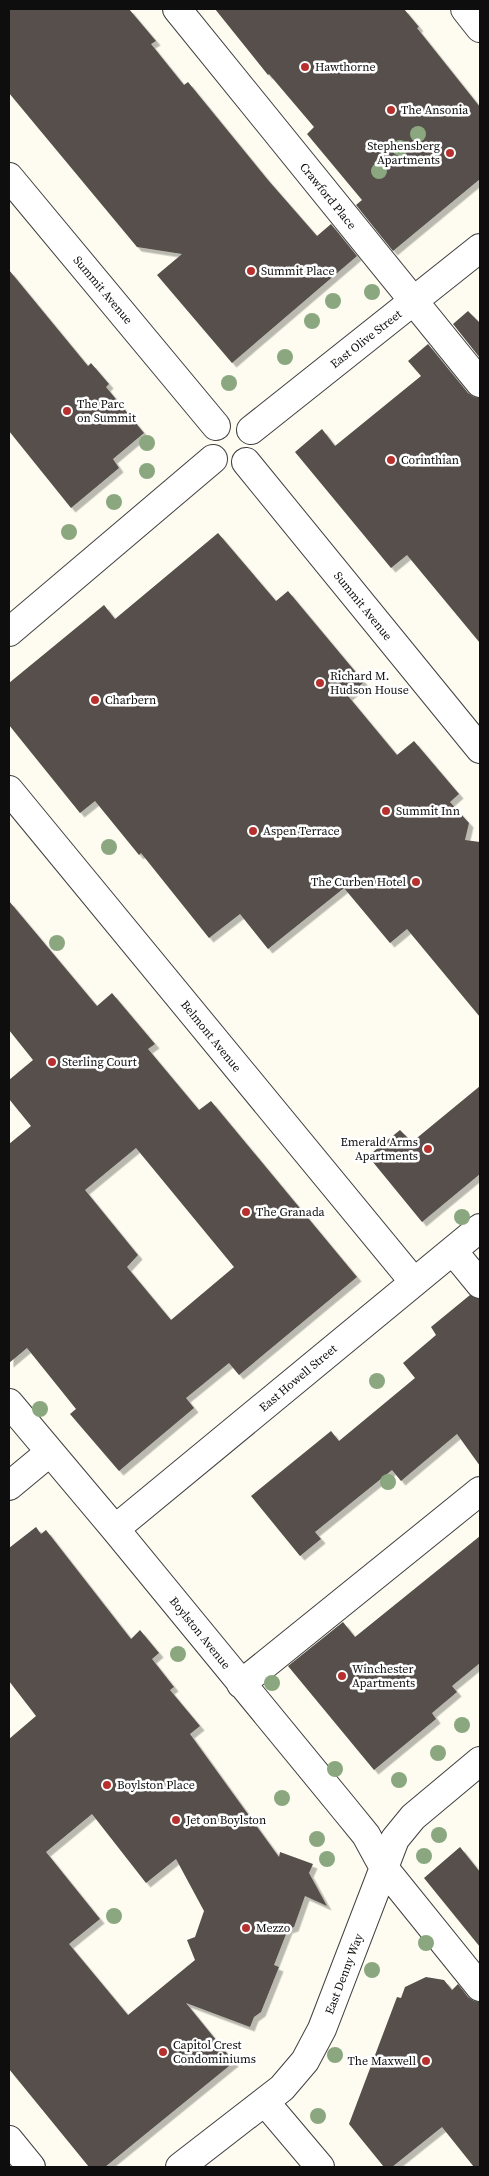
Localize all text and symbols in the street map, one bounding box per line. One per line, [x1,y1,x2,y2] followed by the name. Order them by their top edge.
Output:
[315,59,376,75] place label: Hawthorne
[299,61,311,73] marker: Hawthorne
[401,102,469,118] place label: The Ansonia
[385,104,397,116] marker: The Ansonia
[367,138,440,168] place label: Stephensberg Apartments
[444,147,456,159] marker: Stephensberg Apartments
[296,159,360,233] street label: Crawford Place
[70,253,136,327] street label: Summit Avenue
[261,263,335,279] place label: Summit Place
[245,265,257,277] marker: Summit Place
[327,306,405,372] street label: East Olive Street
[77,396,136,426] place label: The Parc on Summit
[61,405,73,417] marker: The Parc on Summit
[401,452,459,468] place label: Corinthian
[385,454,397,466] marker: Corinthian
[330,568,396,644] street label: Summit Avenue
[330,668,409,698] place label: Richard M. Hudson House
[314,677,326,689] marker: Richard M. Hudson House
[105,692,156,708] place label: Charbern
[89,694,101,706] marker: Charbern
[396,803,460,819] place label: Summit Inn
[380,805,392,817] marker: Summit Inn
[263,823,340,839] place label: Aspen Terrace
[247,825,259,837] marker: Aspen Terrace
[311,874,406,890] place label: The Curben Hotel
[410,876,422,888] marker: The Curben Hotel
[177,997,245,1075] street label: Belmont Avenue
[62,1054,137,1070] place label: Sterling Court
[46,1056,58,1068] marker: Sterling Court
[341,1134,418,1164] place label: Emerald Arms Apartments
[422,1143,434,1155] marker: Emerald Arms Apartments
[256,1204,326,1220] place label: The Granada
[240,1206,252,1218] marker: The Granada
[256,1341,340,1415] street label: East Howell Street
[166,1594,234,1672] street label: Boylston Avenue
[352,1661,415,1691] place label: Winchester Apartments
[336,1670,348,1682] marker: Winchester Apartments
[117,1777,195,1793] place label: Boylston Place
[101,1779,113,1791] marker: Boylston Place
[185,1812,266,1828] place label: Jet on Boylston
[170,1814,182,1826] marker: Jet on Boylston
[256,1920,291,1936] place label: Mezzo
[240,1922,252,1934] marker: Mezzo
[321,1930,367,2017] street label: East Denny Way
[173,2037,256,2067] place label: Capitol Crest Condominiums
[157,2046,169,2058] marker: Capitol Crest Condominiums
[348,2053,416,2069] place label: The Maxwell
[420,2055,432,2067] marker: The Maxwell

